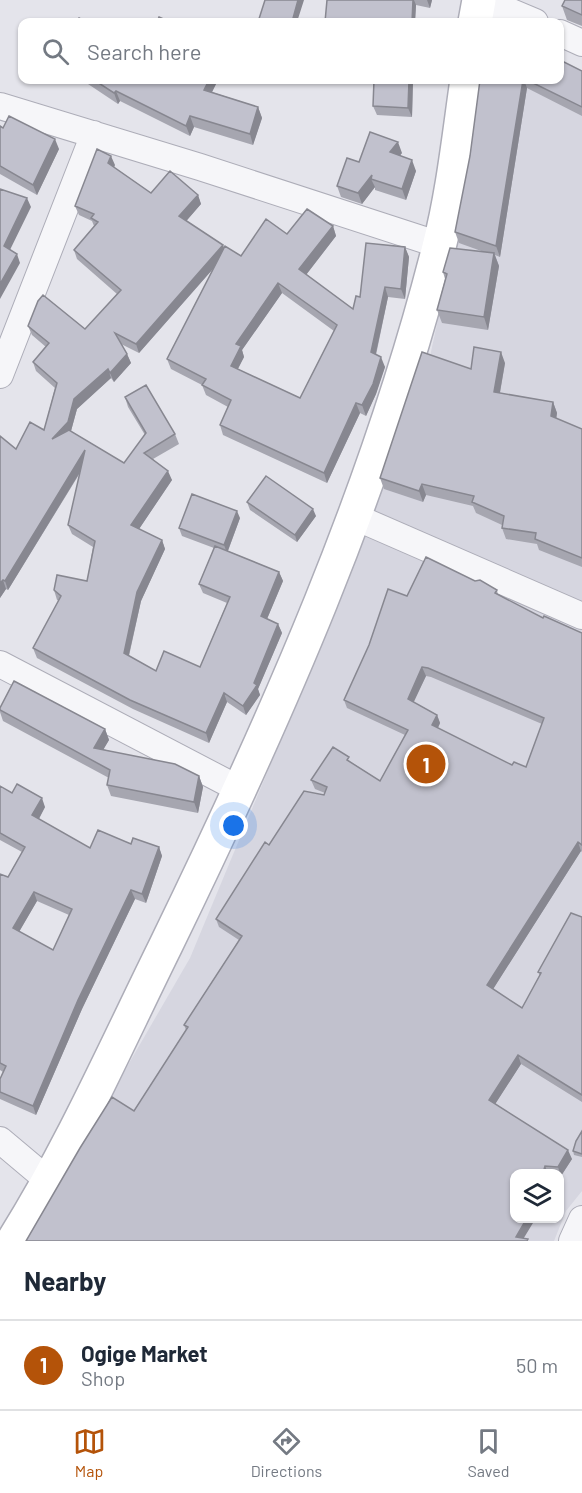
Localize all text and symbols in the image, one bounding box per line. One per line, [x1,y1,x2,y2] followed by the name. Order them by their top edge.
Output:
[18,18,564,84] search box
[39,35,72,68] icon: search
[87,38,201,64] text: Search here
[406,742,446,786] pin: 1
[219,811,248,840] your location
[510,1169,564,1223] map controls
[510,1169,564,1223] button: layers
[24,1265,106,1296] text: Nearby
[81,1340,208,1366] text: Ogige Market
[40,1353,47,1377] text: 1
[516,1353,558,1377] text: 50 m
[81,1366,125,1390] text: Shop
[73,1425,106,1480] tab: Map
[251,1425,322,1480] tab: Directions
[467,1425,509,1480] tab: Saved

